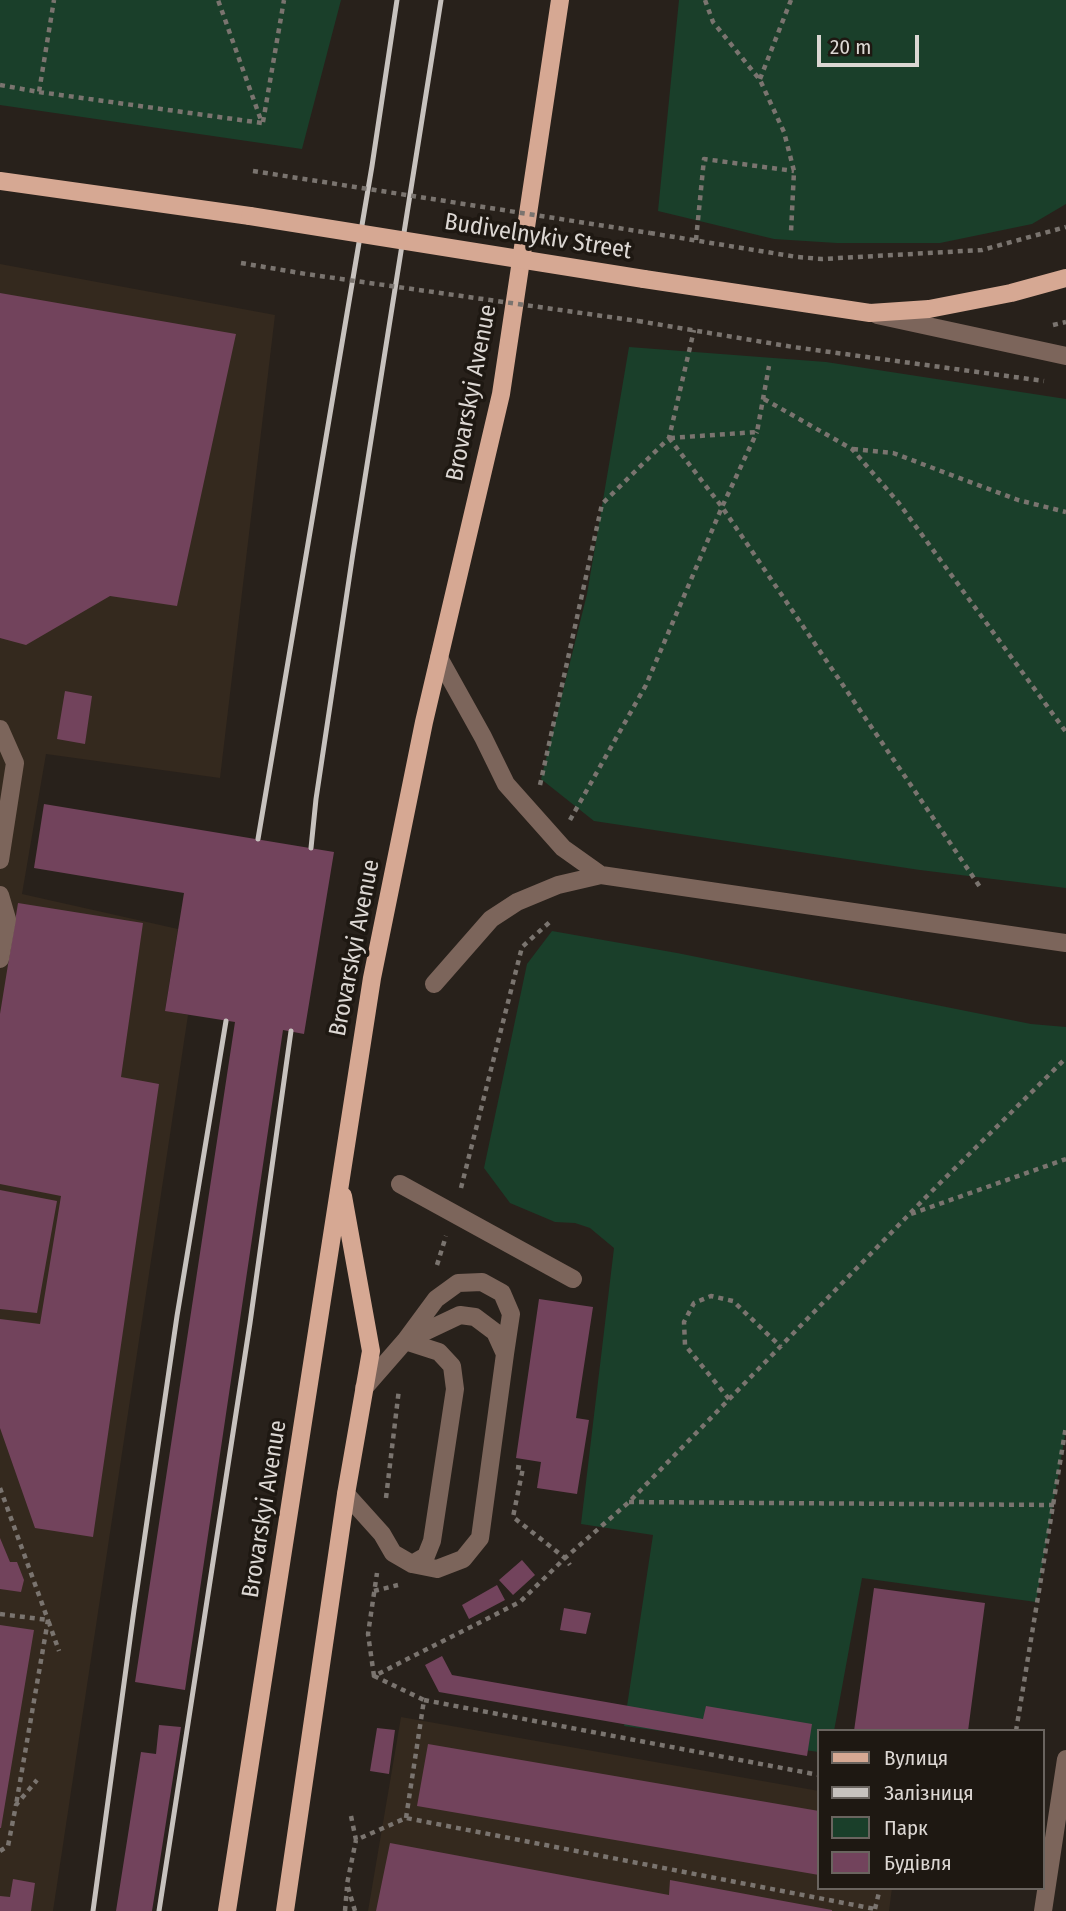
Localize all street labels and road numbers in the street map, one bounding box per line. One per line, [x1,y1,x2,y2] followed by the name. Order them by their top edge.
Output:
[442,208,634,266] street label: Budivelnykiv Street
[441,302,503,484] street label: Brovarskyi Avenue
[324,857,386,1039] street label: Brovarskyi Avenue
[237,1418,293,1600] street label: Brovarskyi Avenue

